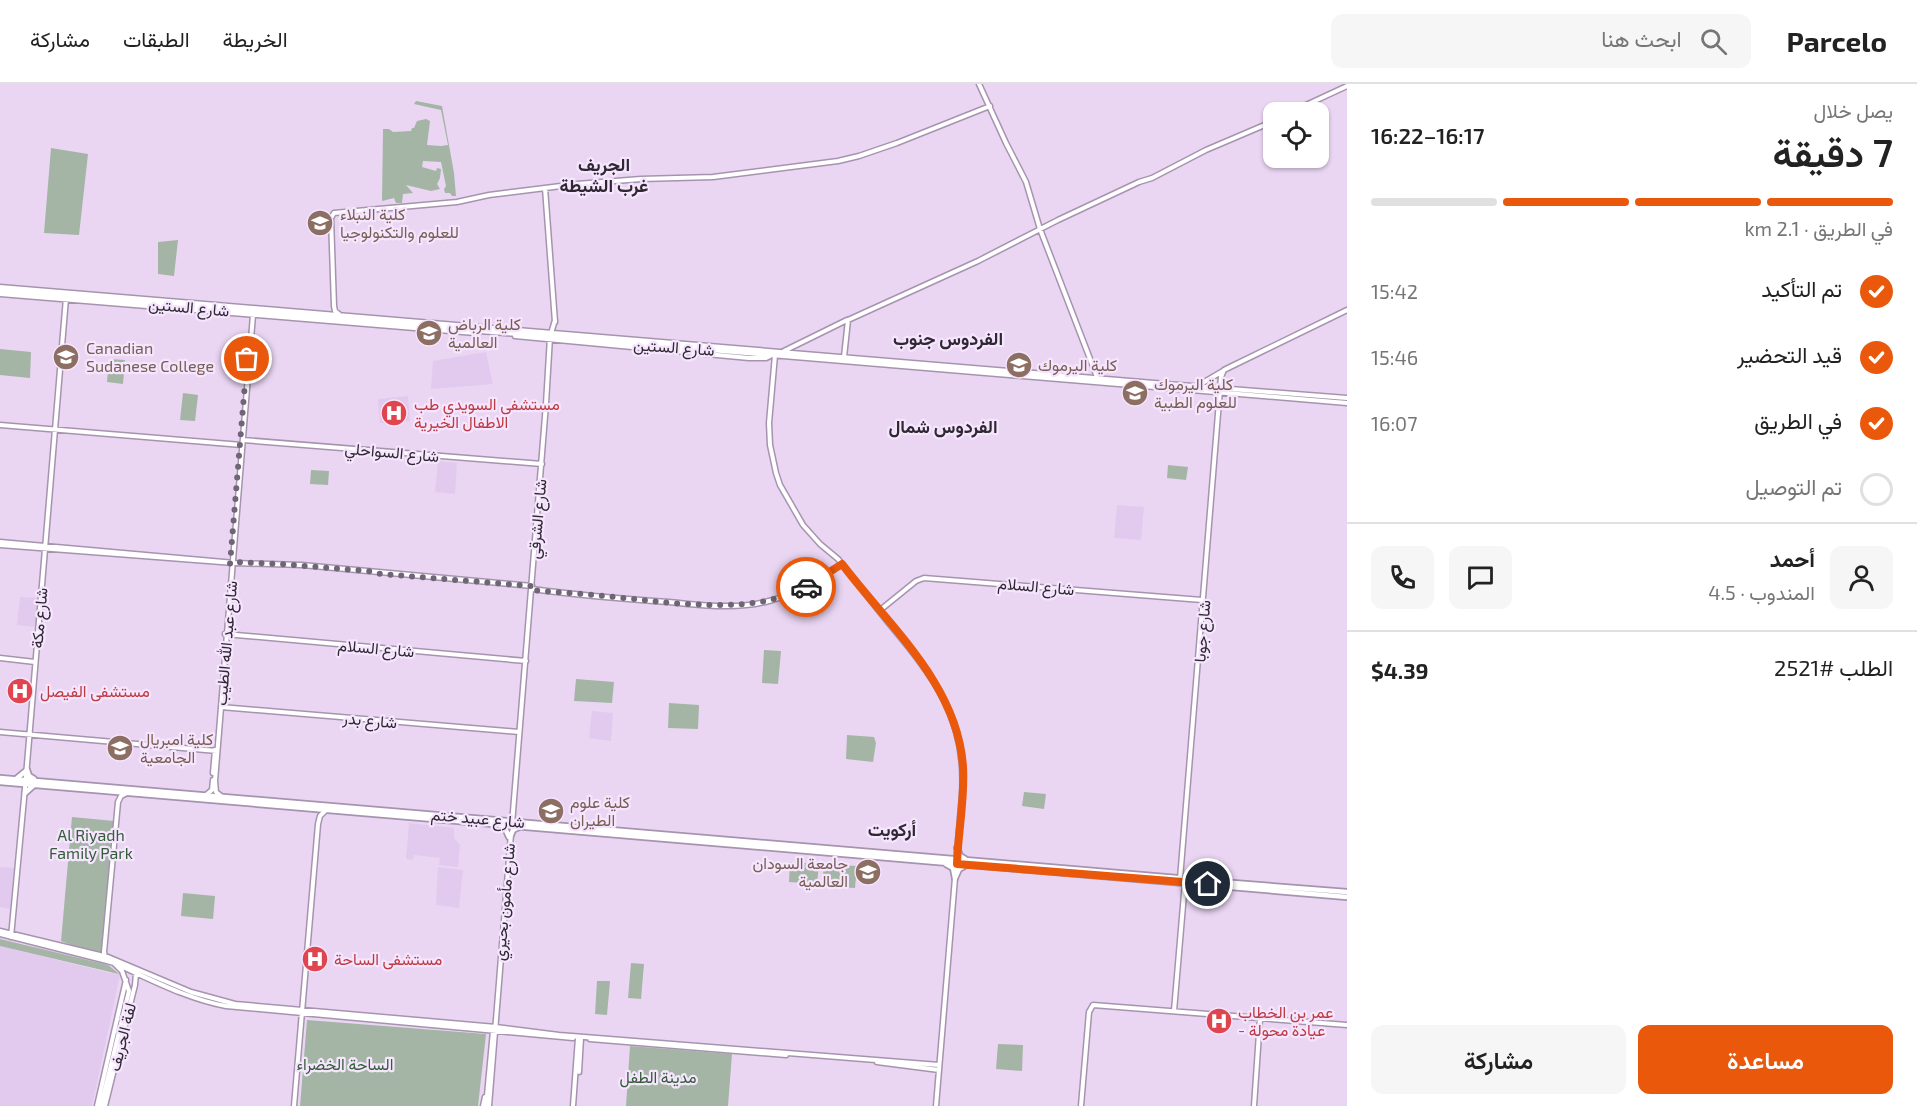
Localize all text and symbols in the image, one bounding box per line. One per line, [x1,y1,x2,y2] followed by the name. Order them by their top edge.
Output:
[1331,14,1751,68] search box
[1787,24,1887,58] text: Parcelo
[1601,25,1682,51] text: ابحث هنا
[1697,25,1730,58] icon: search
[30,26,90,51] text: مشاركة
[123,26,190,51] text: الطبقات
[223,26,288,51] text: الخريطة
[1813,98,1893,122] text: يصل خلال
[1263,102,1329,168] map controls
[1263,102,1329,168] button: locate
[1371,122,1484,148] text: 16:17–16:22
[1773,128,1893,175] text: 7 دقيقة
[560,153,648,197] district label: الجريف غرب الشيطة
[340,204,459,243] place label: كلية النبلاء للعلوم والتكنولوجيا
[305,208,335,238] school or university icon: كلية النبلاء للعلوم والتكنولوجيا
[1744,216,1893,240] text: في الطريق · 2.1 km
[1761,275,1842,301] text: تم التأكيد
[1860,275,1893,308] icon: check
[1371,279,1418,303] text: 15:42
[148,293,230,322] street label: شارع الستين
[448,314,521,352] place label: كلية الرباض العالمية
[414,318,444,348] school or university icon: كلية الرباض العالمية
[893,327,1003,350] district label: الفردوس جنوب
[221,333,272,384] pin
[633,334,715,362] street label: شارع الستين
[86,338,214,375] place label: Canadian Sudanese College
[1737,341,1842,367] text: قيد التحضير
[1860,341,1893,374] icon: check
[51,342,81,372] school or university icon: Canadian Sudanese College
[230,342,263,375] icon: bag
[1371,345,1418,369] text: 15:46
[1004,350,1034,380] school or university icon: كلية اليرموك
[1038,355,1117,376] place label: كلية اليرموك
[1154,374,1237,413] place label: كلية اليرموك للعلوم الطبية
[1120,378,1150,408] school or university icon: كلية اليرموك للعلوم الطبية
[414,394,560,433] place label: مستشفى السويدي طب الاطفال الخيرية
[379,398,409,428] hospital icon: مستشفى السويدي طب الاطفال الخيرية
[1754,407,1842,433] text: في الطريق
[1860,407,1893,440] icon: check
[1371,411,1417,435] text: 16:07
[888,415,998,438] district label: الفردوس شمال
[344,438,440,470] street label: شارع السواحلي
[1745,473,1842,499] text: تم التوصيل
[524,478,554,560] street label: شارع الشرقي
[1770,545,1815,571] text: أحمد
[1371,546,1434,609] button: phone
[1449,546,1512,609] button: chat
[1830,546,1893,609] button: person
[776,557,836,617] courier
[790,571,823,604] icon: car
[997,573,1075,601] street label: شارع السلام
[211,580,243,706] street label: شارع عبد الله الطيب
[1708,580,1815,604] text: المندوب · 4.5
[26,587,54,649] street label: شارع مكة
[1189,599,1217,663] street label: شارع جوبا
[337,635,415,663] street label: شارع السلام
[1774,654,1893,680] text: الطلب #2521
[1371,657,1429,683] text: $4.39
[5,676,35,706] hospital icon: مستشفى الفيصل
[40,681,150,702] place label: مستشفى الفيصل
[341,708,398,734] street label: شارع بدر
[140,729,213,767] place label: كلية امبريال الجامعية
[105,733,135,763] school or university icon: كلية امبريال الجامعية
[570,792,630,831] place label: كلية علوم الطيران
[536,796,566,826] school or university icon: كلية علوم الطيران
[430,804,526,834] street label: شارع عبيد ختم
[868,818,917,841] district label: أركويت
[49,825,133,862] park label: Al Riyadh Family Park
[489,842,523,962] street label: شارع مأمون بحيري
[752,853,848,891] place label: جامعة السودان العالمية
[853,857,883,887] school or university icon: جامعة السودان العالمية
[1182,858,1233,909] pin
[1191,867,1224,900] icon: home
[300,944,330,974] hospital icon: مستشفى الساحة
[334,949,442,970] place label: مستشفى الساحة
[104,1001,141,1073] street label: لفة الجريف
[1238,1002,1333,1041] place label: عمر بن الخطاب - عيادة محولة
[1204,1006,1234,1036] hospital icon: عمر بن الخطاب - عيادة محولة
[1371,1025,1626,1094] button: مشاركة
[1638,1025,1893,1094] button: مساعدة
[297,1054,393,1075] park label: الساحة الخضراء
[619,1067,697,1088] park label: مدينة الطفل

